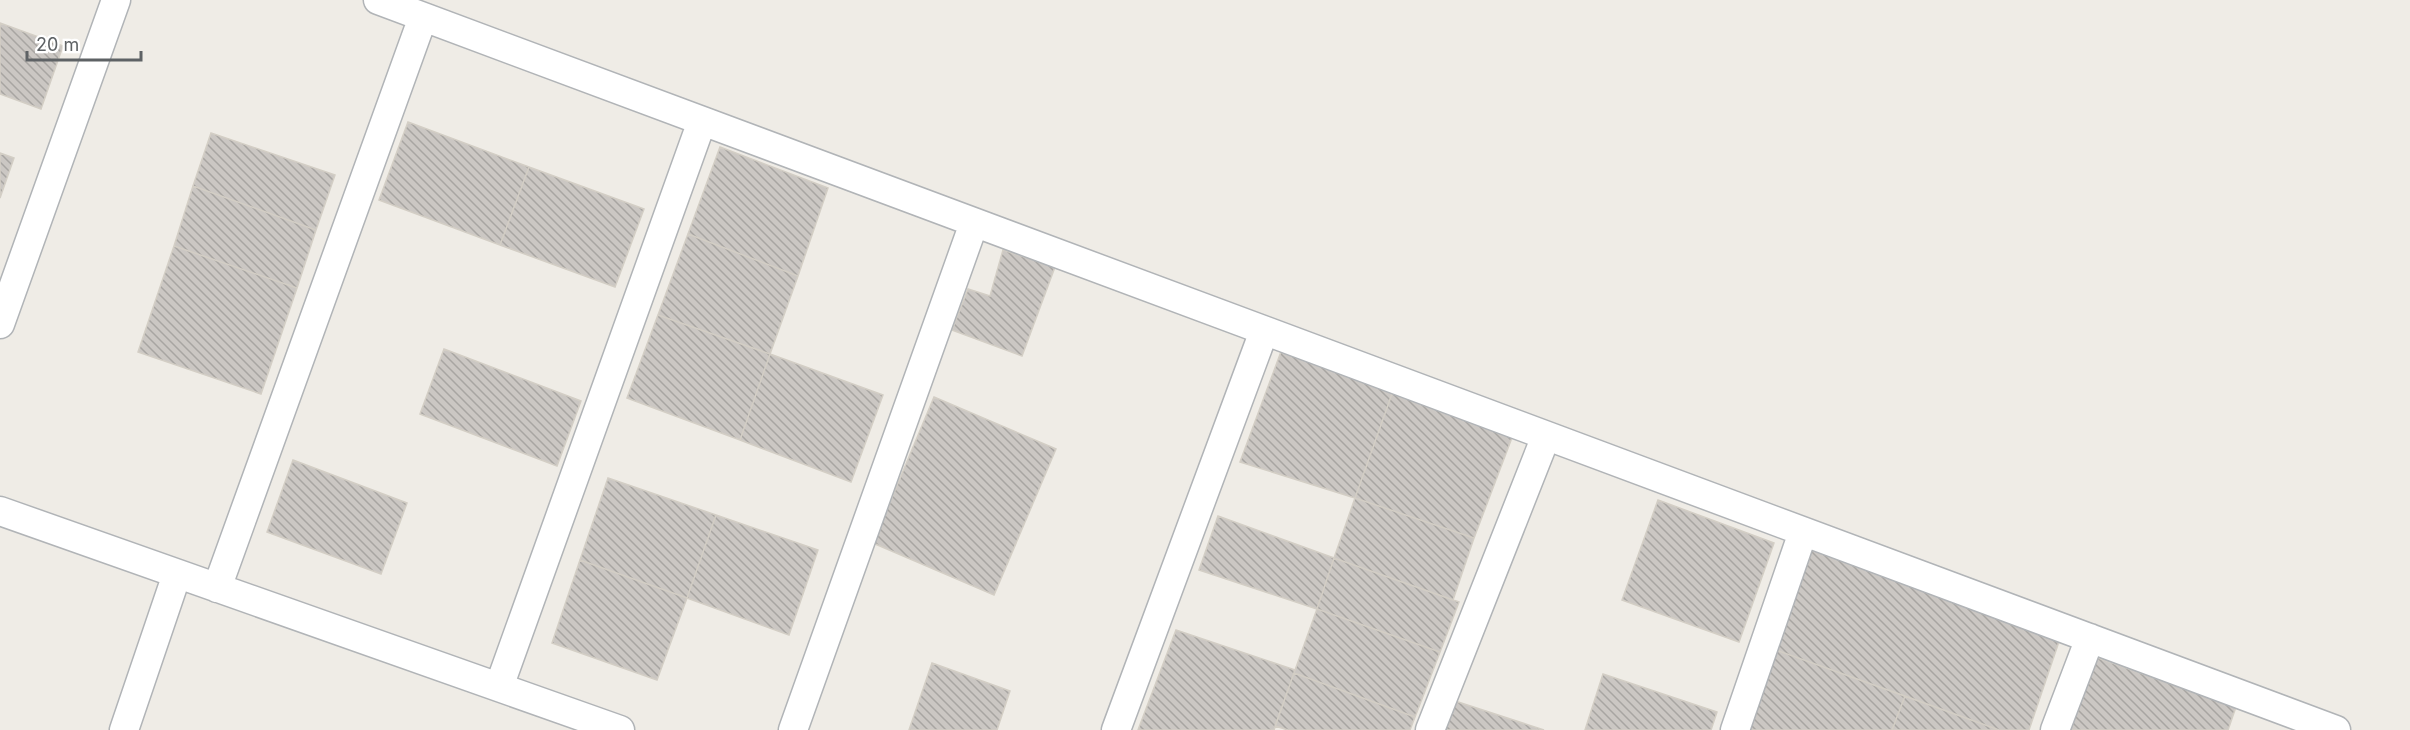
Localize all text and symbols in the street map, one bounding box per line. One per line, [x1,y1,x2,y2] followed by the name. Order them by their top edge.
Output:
[27,24,141,62] scale bar
[36,34,79,55] text: 20 m

